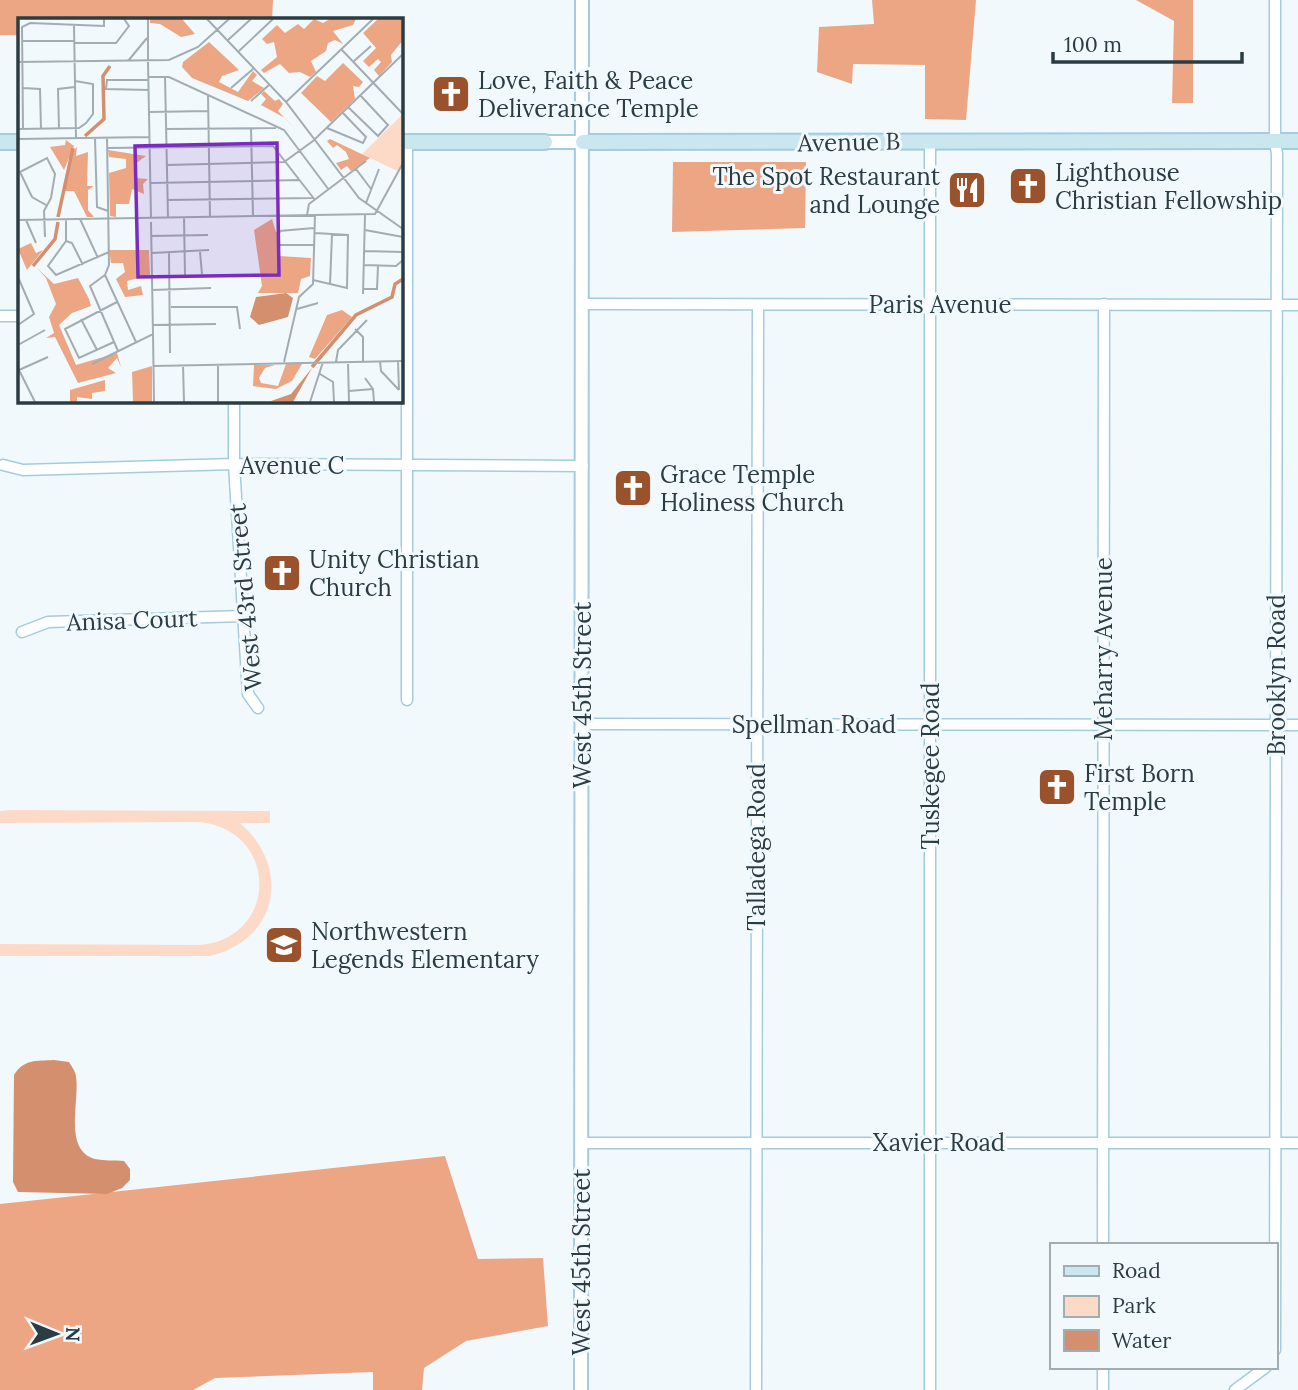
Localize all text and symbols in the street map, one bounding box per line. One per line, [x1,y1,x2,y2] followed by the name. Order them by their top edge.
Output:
[18,18,402,402] inset map
[1053,21,1242,65] scale bar
[1064,31,1122,58] text: 100 m
[478,65,699,124] place label: Love, Faith & Peace Deliverance Temple
[430,73,472,115] church icon: Love, Faith & Peace Deliverance Temple
[796,126,901,158] street label: Avenue B
[1055,157,1282,216] place label: Lighthouse Christian Fellowship
[712,161,941,220] place label: The Spot Restaurant and Lounge
[1007,165,1049,207] church icon: Lighthouse Christian Fellowship
[946,169,988,211] restaurant icon: The Spot Restaurant and Lounge
[869,289,1011,320] street label: Paris Avenue
[239,450,344,481] street label: Avenue C
[660,459,844,518] place label: Grace Temple Holiness Church
[612,467,654,509] church icon: Grace Temple Holiness Church
[221,501,269,692] street label: West 43rd Street
[309,544,479,603] place label: Unity Christian Church
[261,552,303,594] church icon: Unity Christian Church
[1088,557,1119,741] street label: Meharry Avenue
[1261,594,1292,756] street label: Brooklyn Road
[567,601,598,788] street label: West 45th Street
[65,602,199,638] street label: Anisa Court
[915,682,946,850] street label: Tuskegee Road
[732,709,896,740] street label: Spellman Road
[1084,758,1195,817] place label: First Born Temple
[741,763,772,931] street label: Talladega Road
[1036,766,1078,808] church icon: First Born Temple
[311,916,539,975] place label: Northwestern Legends Elementary
[263,924,305,966] school or university icon: Northwestern Legends Elementary
[873,1127,1005,1158] street label: Xavier Road
[566,1168,597,1355] street label: West 45th Street
[1050,1243,1277,1369] legend
[1112,1257,1161,1284] text: Road
[1112,1292,1156,1319] text: Park
[21,1299,91,1369] north arrow
[61,1327,85,1342] text: N
[1112,1327,1171,1354] text: Water

